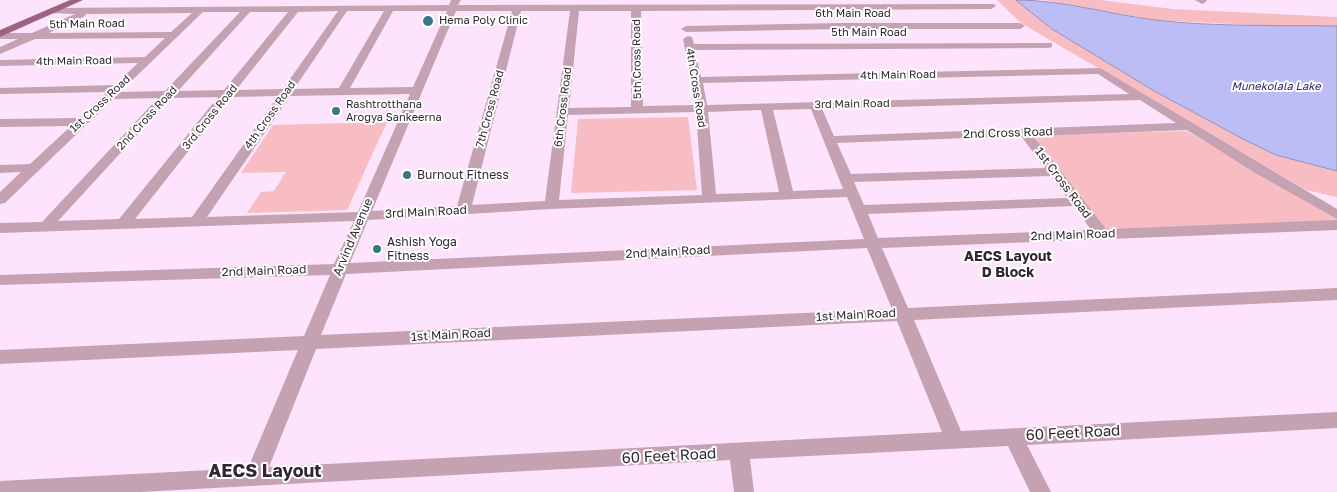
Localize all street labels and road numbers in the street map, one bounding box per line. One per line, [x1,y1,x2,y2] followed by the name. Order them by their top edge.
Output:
[815,7,891,21] street label: 6th Main Road
[49,17,125,31] street label: 5th Main Road
[630,19,644,99] street label: 5th Cross Road
[831,26,907,40] street label: 5th Main Road
[683,47,709,129] street label: 4th Cross Road
[36,54,112,68] street label: 4th Main Road
[552,66,574,148] street label: 6th Cross Road
[860,68,936,82] street label: 4th Main Road
[473,69,507,149] street label: 7th Cross Road
[67,73,133,135] street label: 1st Cross Road
[242,78,298,152] street label: 4th Cross Road
[180,82,240,152] street label: 3rd Cross Road
[114,83,180,153] street label: 2nd Cross Road
[814,97,890,111] street label: 3rd Main Road
[963,124,1053,142] street label: 2nd Cross Road
[1032,145,1094,221] street label: 1st Cross Road
[330,196,376,278] street label: Arvind Avenue
[385,203,467,221] street label: 3rd Main Road
[1030,226,1116,244] street label: 2nd Main Road
[625,243,711,261] street label: 2nd Main Road
[221,262,307,280] street label: 2nd Main Road
[816,306,896,324] street label: 1st Main Road
[411,326,491,344] street label: 1st Main Road
[1025,422,1121,444] street label: 60 Feet Road
[621,445,717,467] street label: 60 Feet Road

